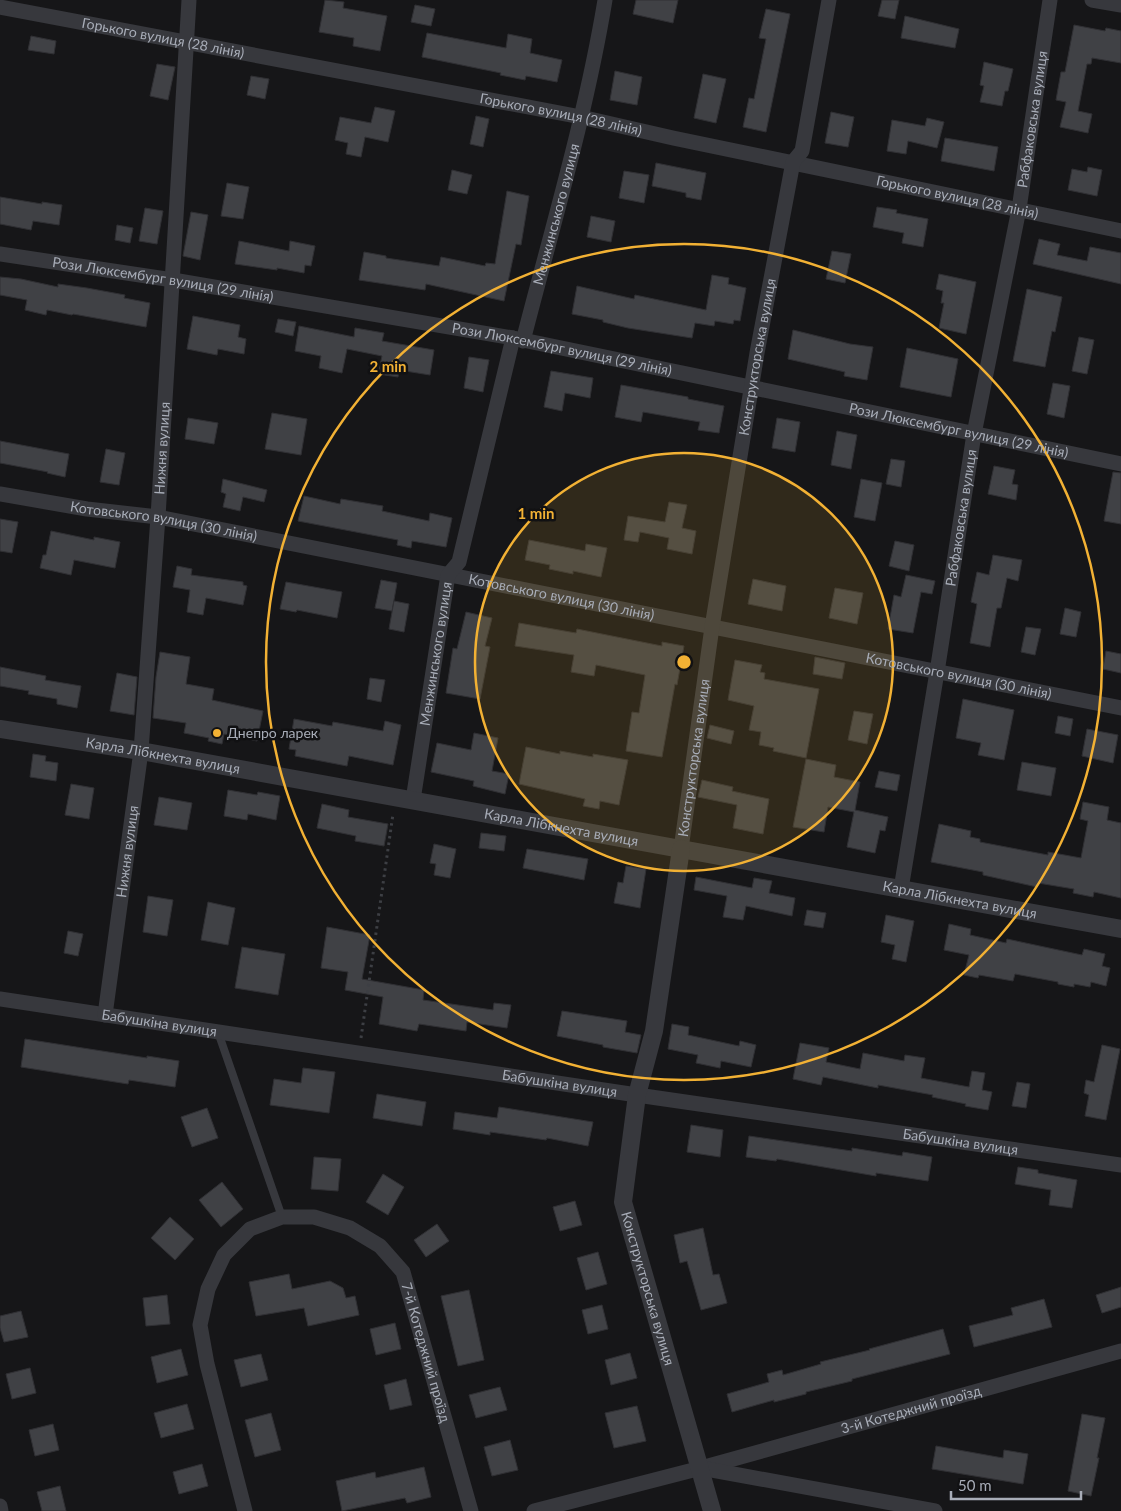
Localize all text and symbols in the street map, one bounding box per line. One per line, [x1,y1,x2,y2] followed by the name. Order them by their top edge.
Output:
[80,14,246,61] street label: Горького вулиця (28 лiнiя)
[1013,50,1050,189] street label: Рабфаковська вулиця
[478,89,644,139] street label: Горького вулиця (28 лiнiя)
[529,142,582,287] street label: Менжинського вулиця
[875,171,1040,222] street label: Горького вулиця (28 лiнiя)
[51,253,275,305] street label: Рози Люксембург вулиця (29 лiнiя)
[735,277,779,437] street label: Конструкторська вулиця
[451,319,674,379] street label: Рози Люксембург вулиця (29 лiнiя)
[369,357,407,375] text: 2 min
[848,399,1070,461] street label: Рози Люксембург вулиця (29 лiнiя)
[150,401,173,495] street label: Нижня вулиця
[941,448,979,587] street label: Рабфаковська вулиця
[69,497,259,545] street label: Котовського вулиця (30 лiнiя)
[517,504,555,522] text: 1 min
[467,570,656,623] street label: Котовського вулиця (30 лiнiя)
[416,581,455,727] street label: Менжинського вулиця
[864,649,1053,702] street label: Котовського вулиця (30 лiнiя)
[675,653,693,671] centre of rings
[674,678,713,838] street label: Конструкторська вулиця
[227,724,319,741] place label: Днепро ларек
[211,727,223,739] marker: Днепро ларек
[85,733,241,777] street label: Карла Лібкнехта вулиця
[112,804,142,899] street label: Нижня вулиця
[483,805,640,849] street label: Карла Лібкнехта вулиця
[882,877,1038,922] street label: Карла Лібкнехта вулиця
[100,1005,218,1040] street label: Бабушкіна вулиця
[501,1066,619,1100] street label: Бабушкіна вулиця
[902,1125,1019,1158] street label: Бабушкіна вулиця
[618,1209,679,1367] street label: Конструкторська вулиця
[398,1280,455,1425] street label: 7-й Котеджний проїзд
[839,1381,983,1437] street label: 3-й Котеджний проїзд
[951,1468,1081,1500] scale bar
[958,1476,992,1494] text: 50 m

